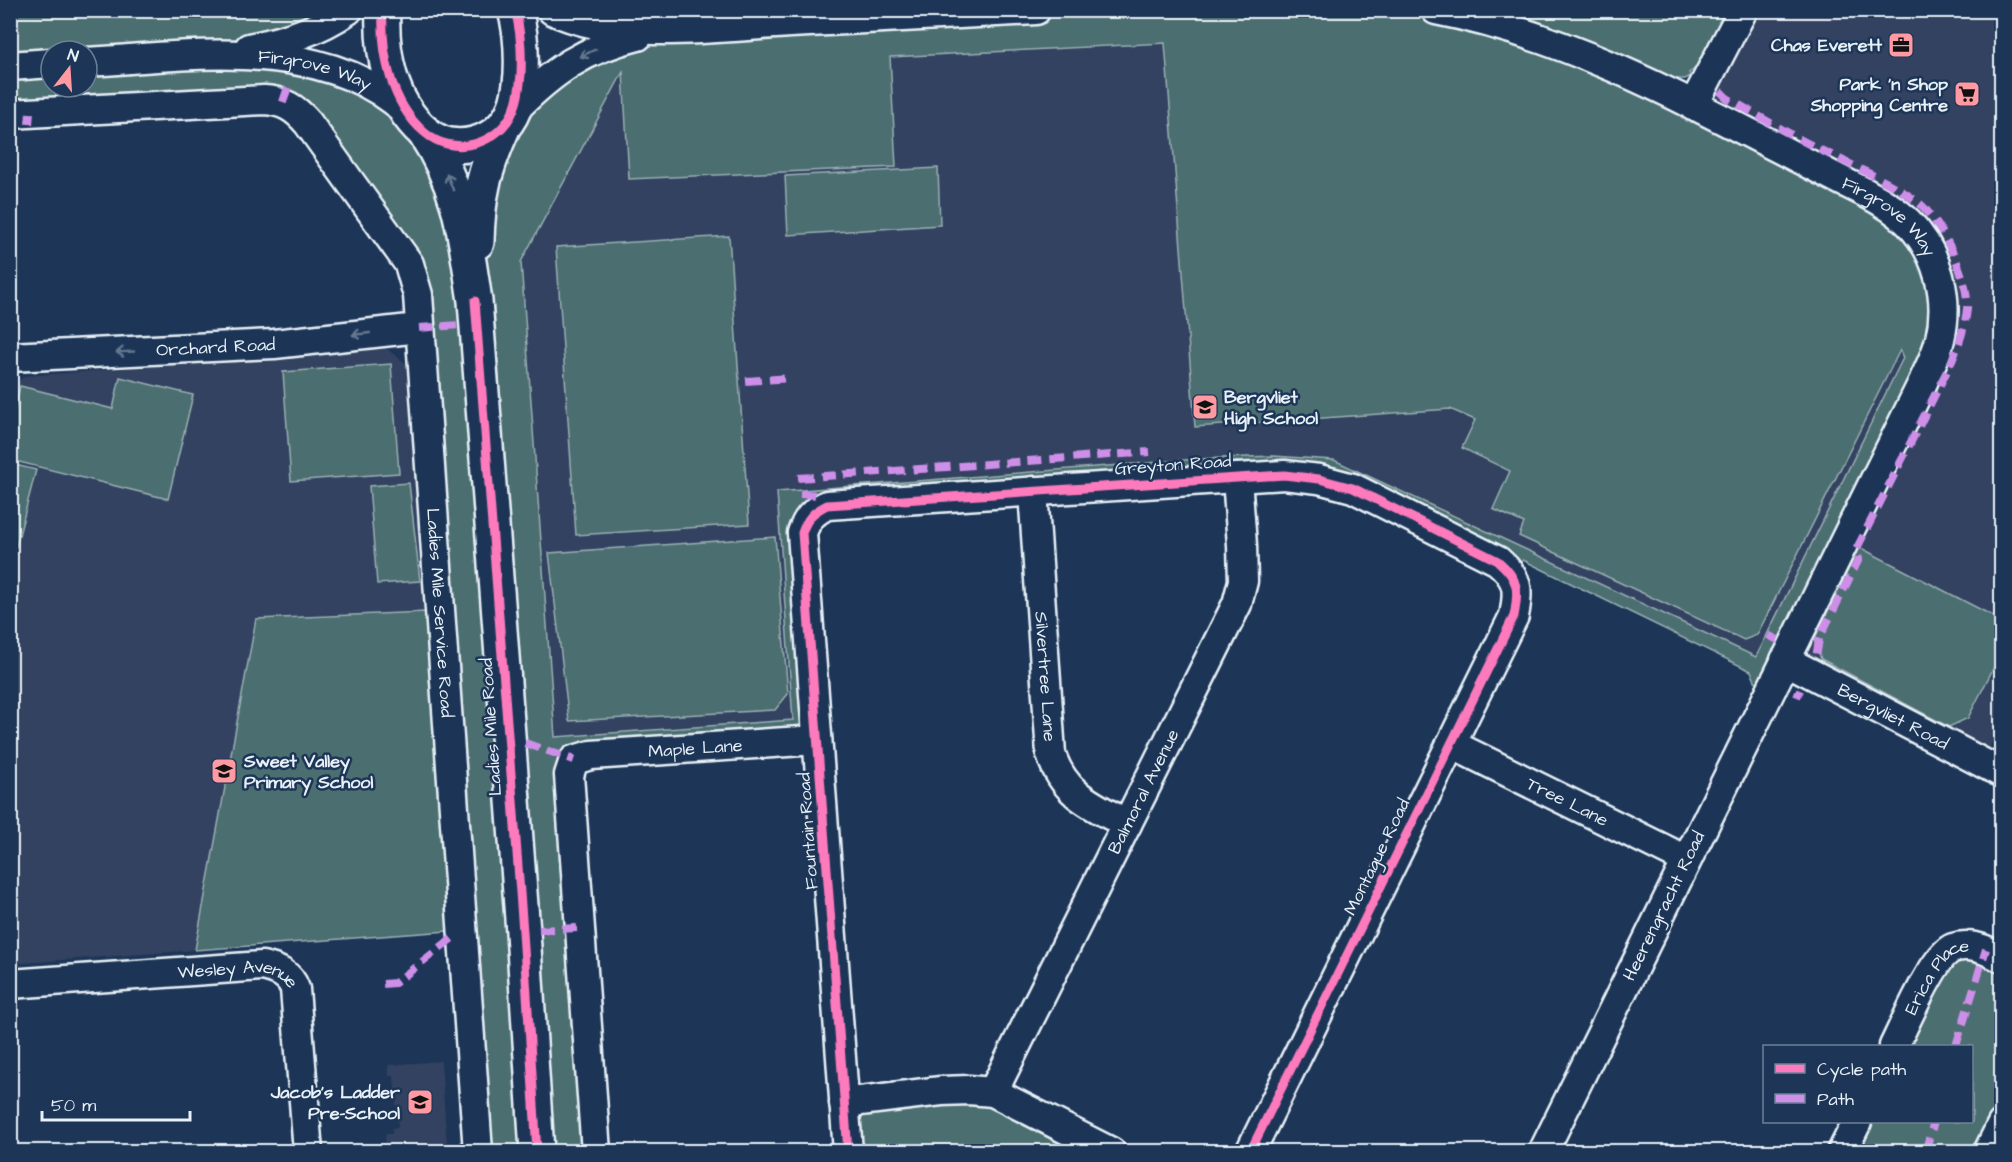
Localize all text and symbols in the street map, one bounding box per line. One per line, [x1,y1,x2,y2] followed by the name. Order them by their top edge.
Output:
[1886,30,1916,60] office icon: Chas Everett
[1771,33,1883,58] place label: Chas Everett
[39,39,99,99] north arrow
[257,43,376,97] street label: Firgrove Way
[65,44,81,68] text: N
[579,47,597,59] one-way arrow
[1810,72,1948,119] place label: Park 'n Shop Shopping Centre
[1952,79,1982,109] supermarket icon: Park 'n Shop Shopping Centre
[1838,170,1942,261] street label: Firgrove Way
[444,173,455,192] one-way arrow
[352,329,372,340] one-way arrow
[156,331,276,362] street label: Orchard Road
[115,346,135,357] one-way arrow
[1224,385,1318,432] place label: Bergvliet High School
[1190,392,1220,422] school or university icon: Bergvliet High School
[1114,448,1232,483] street label: Greyton Road
[420,507,460,718] street label: Ladies Mile Service Road
[1029,611,1063,743] street label: Silvertree Lane
[474,657,508,797] street label: Ladies Mile Road
[1833,677,1953,756] street label: Bergvliet Road
[1102,725,1185,858] street label: Balmoral Avenue
[647,732,743,764] street label: Maple Lane
[243,749,373,796] place label: Sweet Valley Primary School
[209,756,239,786] school or university icon: Sweet Valley Primary School
[1522,771,1613,832] street label: Tree Lane
[791,772,825,890] street label: Fountain Road
[1338,794,1417,920] street label: Montague Road
[1617,827,1712,985] street label: Heerengracht Road
[1898,933,1970,1019] street label: Erica Place
[177,953,305,993] street label: Wesley Avenue
[1763,1045,1973,1123] legend
[1817,1057,1906,1083] text: Cycle path
[270,1080,400,1126] place label: Jacob's Ladder Pre-School
[42,1084,190,1122] scale bar
[405,1087,435,1117] school or university icon: Jacob's Ladder Pre-School
[1817,1087,1854,1112] text: Path
[51,1093,96,1118] text: 50 m

